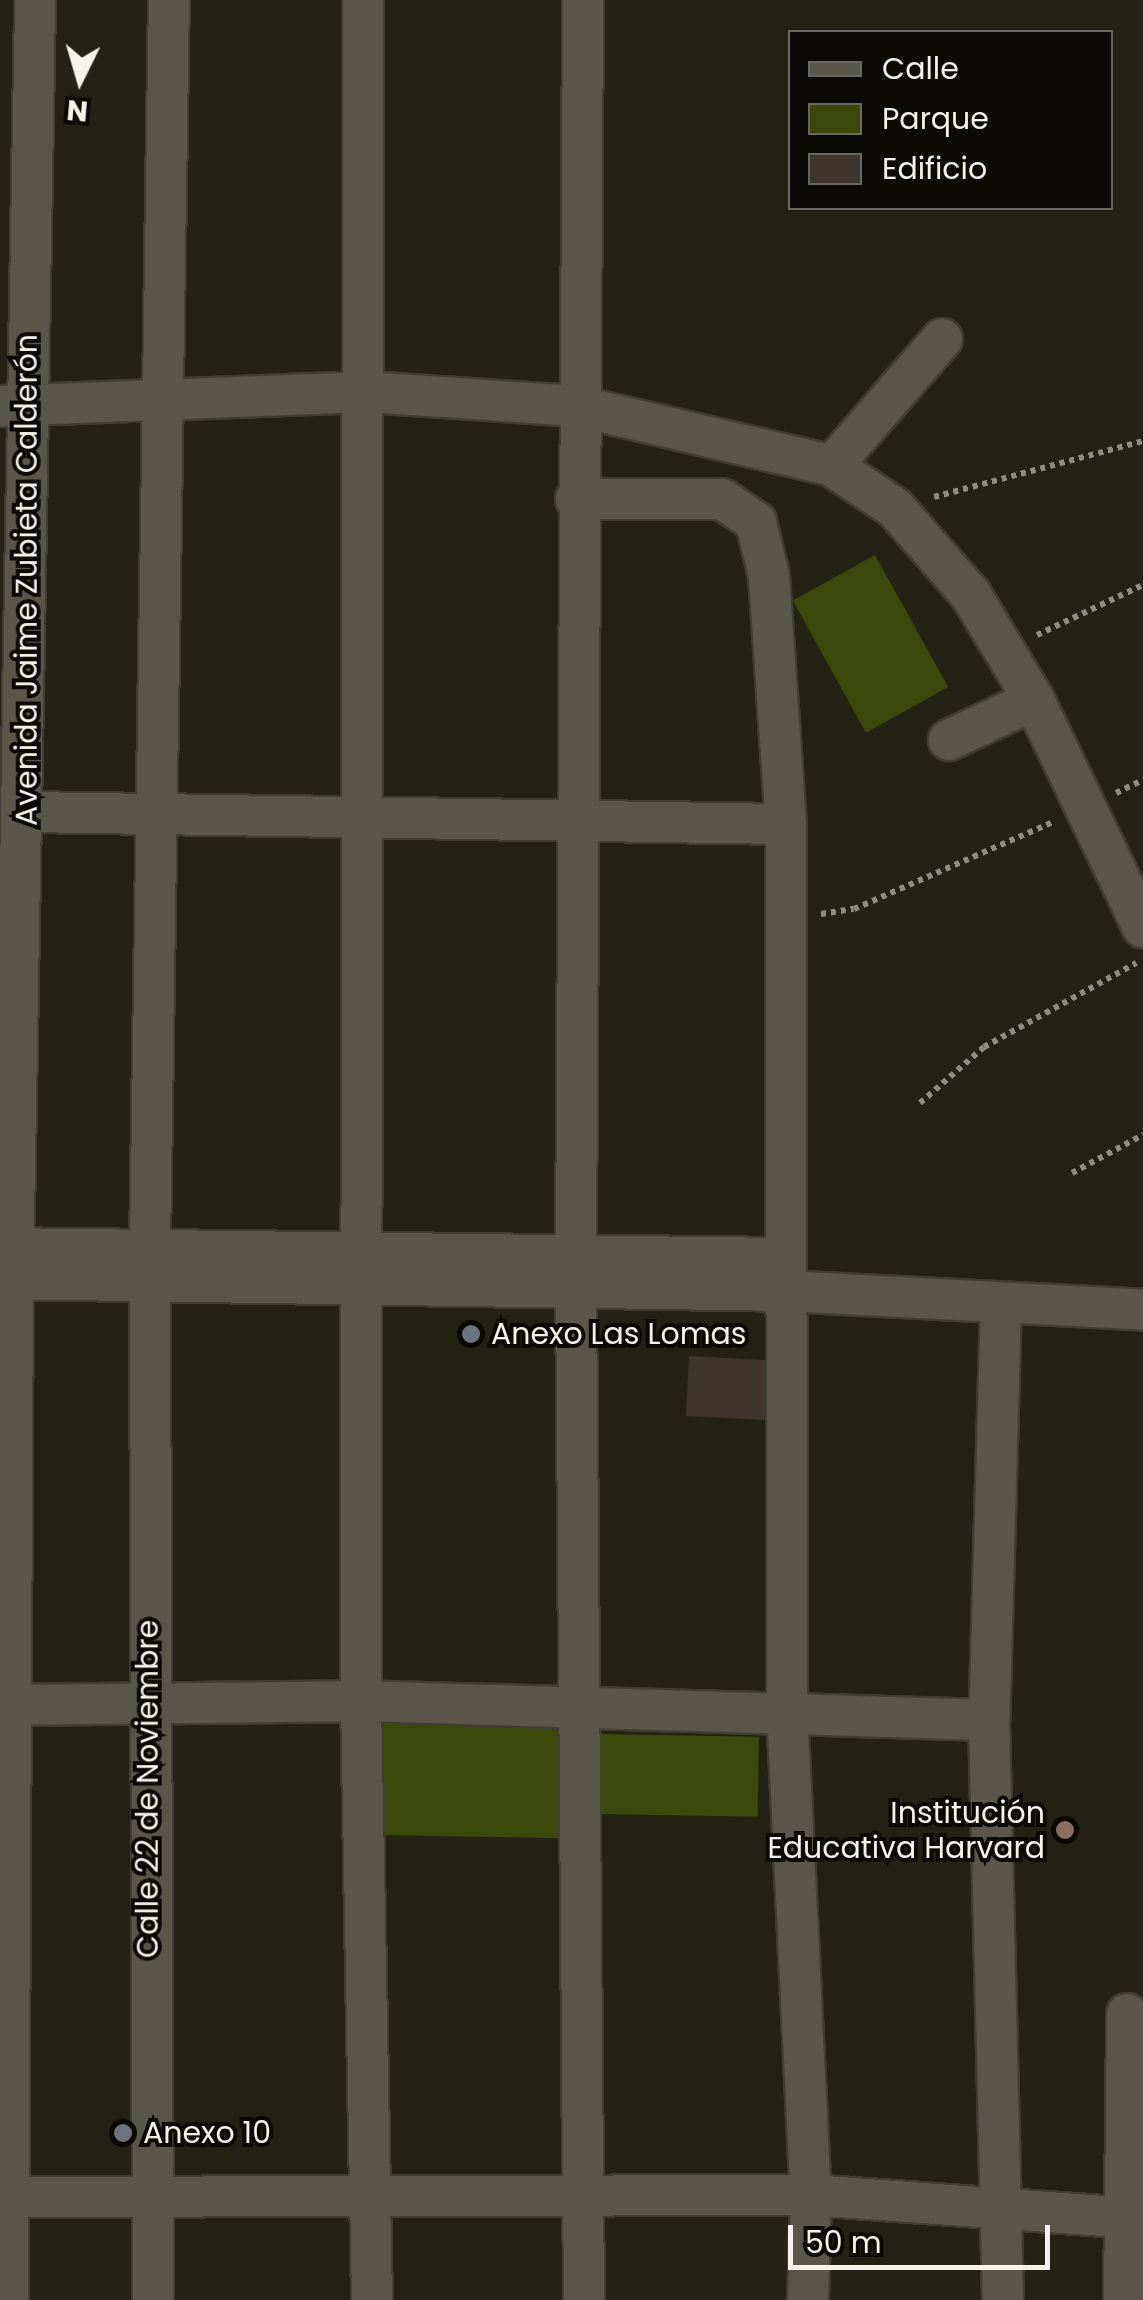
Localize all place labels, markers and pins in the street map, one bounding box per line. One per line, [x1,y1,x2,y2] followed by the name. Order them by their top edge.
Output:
[491,1316,747,1352] place label: Anexo Las Lomas
[460,1323,482,1345] marker: Anexo Las Lomas
[767,1795,1045,1866] place label: Institución Educativa Harvard
[1054,1819,1076,1841] marker: Institución Educativa Harvard
[143,2115,271,2151] place label: Anexo 10
[112,2122,134,2144] marker: Anexo 10

